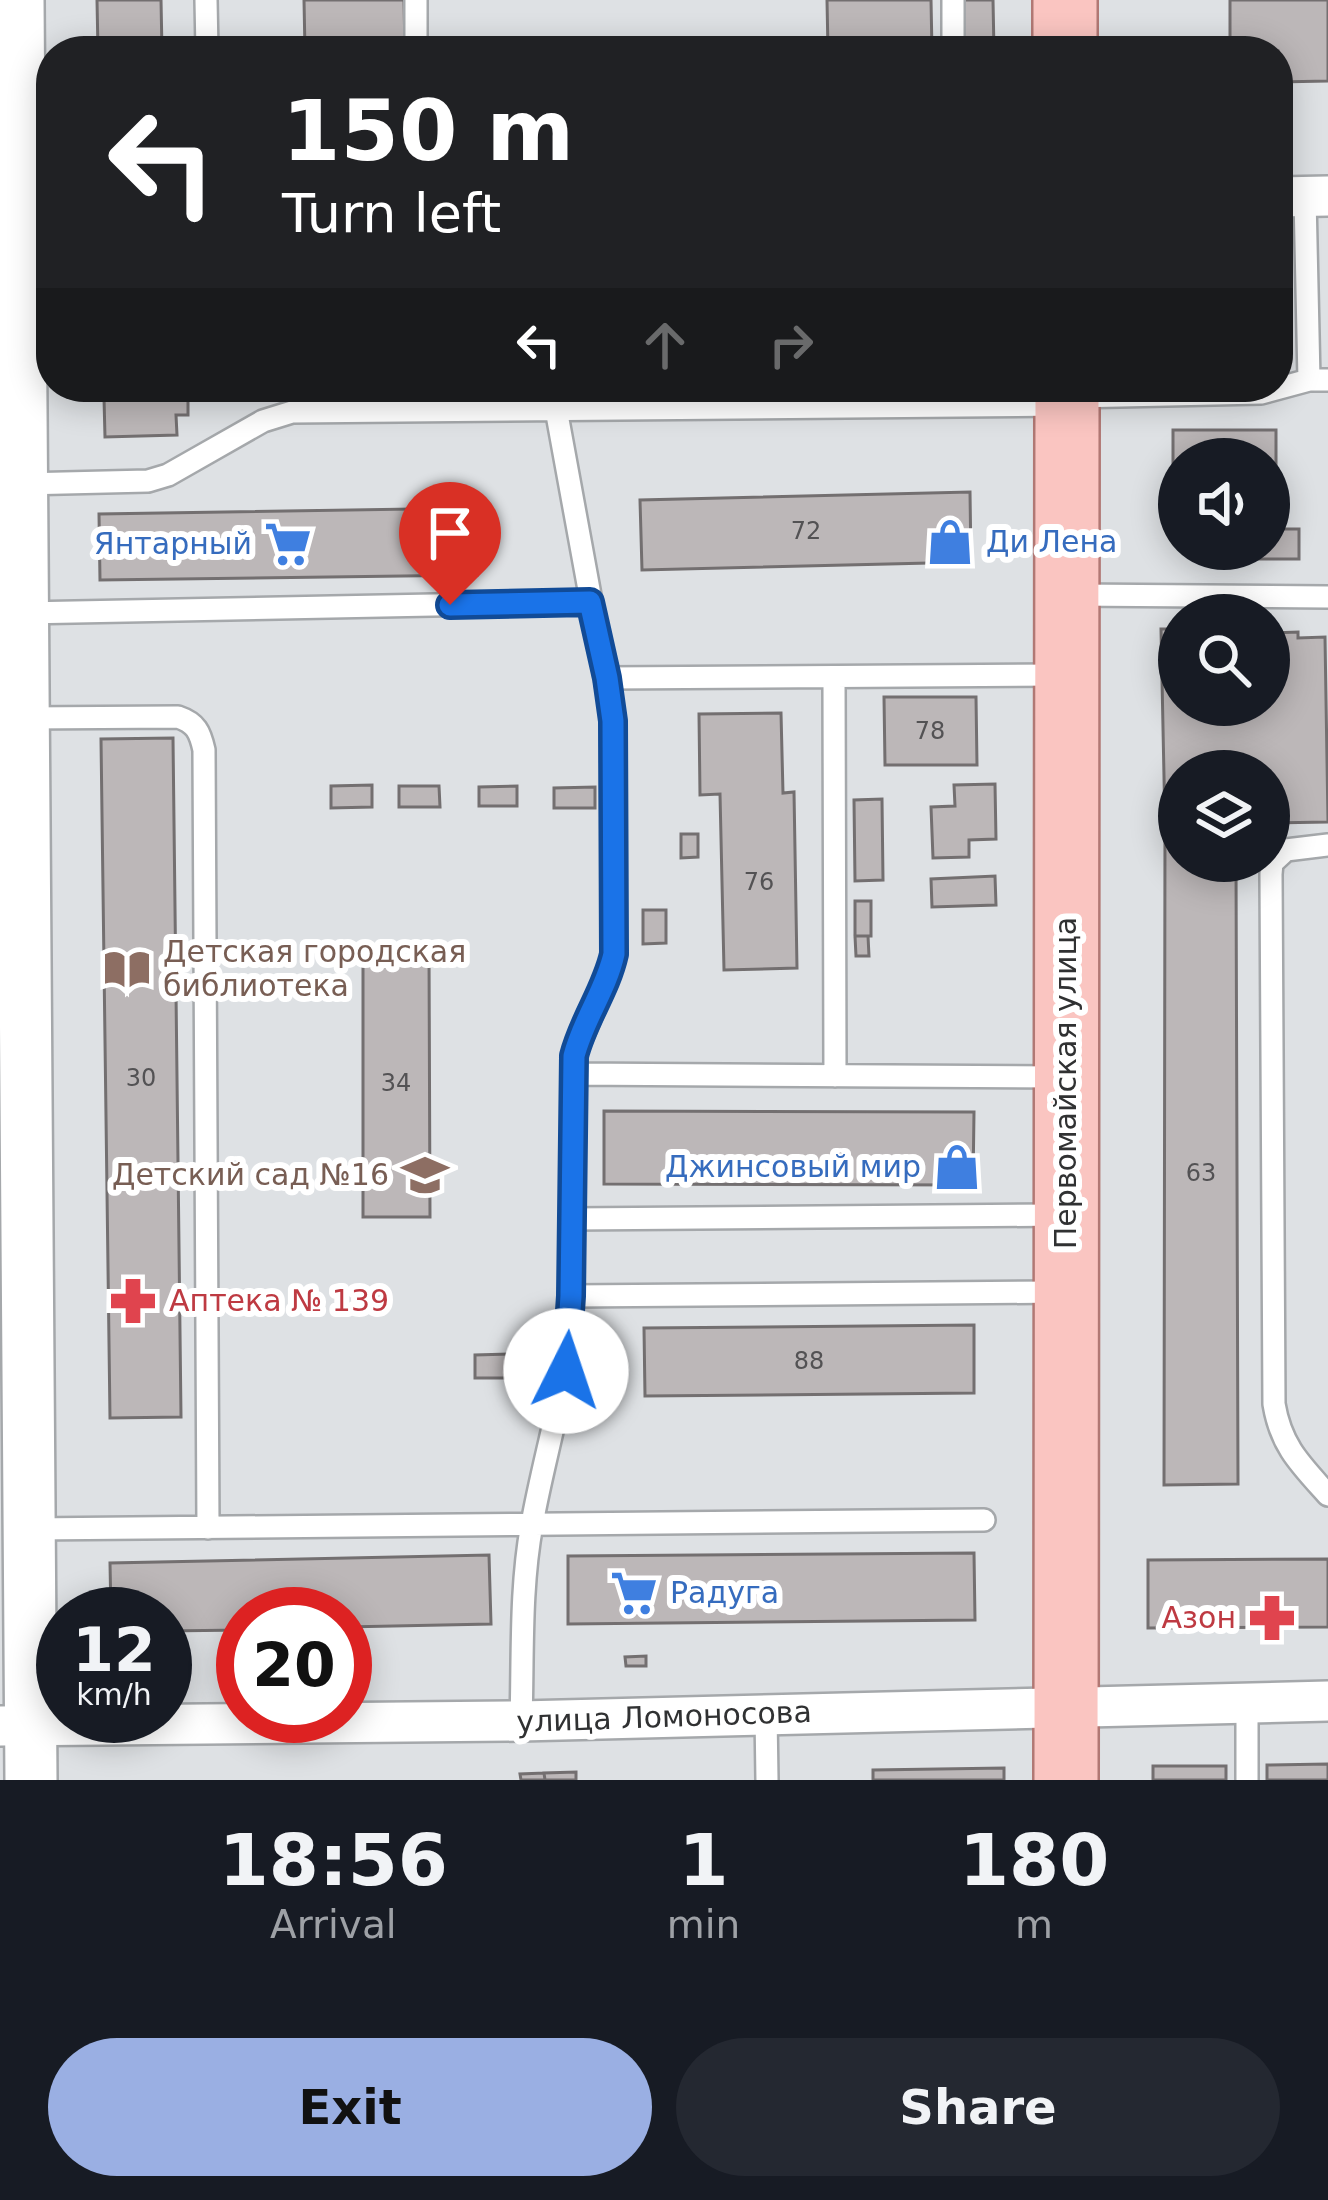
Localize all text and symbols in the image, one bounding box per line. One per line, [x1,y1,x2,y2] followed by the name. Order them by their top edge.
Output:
[282,82,574,180] text: 150 m
[84,84,240,240] icon: left
[282,182,501,245] text: Turn left
[506,312,572,378] icon: left
[632,312,698,378] icon: ahead
[758,312,824,378] icon: right
[1158,438,1290,882] map controls
[1158,438,1290,570] button: sound
[399,482,501,605] pin
[417,500,483,566] icon: arrive
[791,517,821,545] house number: 72
[925,517,975,567] shop icon: Ди Лена
[263,519,313,569] supermarket icon: Янтарный
[986,524,1117,559] place label: Ди Лена
[94,526,252,561] place label: Янтарный
[1158,594,1290,726] button: search
[915,717,945,745] house number: 78
[1158,750,1290,882] button: layers
[744,868,774,896] house number: 76
[1048,917,1083,1249] street label: Первомайская улица
[163,934,466,1003] place label: Детская городская библиотека
[102,944,152,994] library icon: Детская городская библиотека
[126,1064,156,1092] house number: 30
[381,1069,411,1097] house number: 34
[932,1142,982,1192] shop icon: Джинсовый мир
[665,1149,921,1184] place label: Джинсовый мир
[400,1150,450,1200] school or university icon: Детский сад №16
[112,1157,389,1192] place label: Детский сад №16
[1186,1159,1216,1187] house number: 63
[108,1276,158,1326] pharmacy icon: Аптека № 139
[169,1283,389,1318] place label: Аптека № 139
[503,1308,629,1434] position arrow
[794,1347,824,1375] house number: 88
[609,1568,659,1618] supermarket icon: Радуга
[670,1575,779,1610] place label: Радуга
[216,1587,372,1743] speed limit sign: 20
[1247,1593,1297,1643] pharmacy icon: Азон
[1162,1600,1236,1635] place label: Азон
[72,1615,156,1685] text: 12
[76,1677,152,1712] text: km/h
[516,1694,812,1739] street label: улица Ломоносова
[219,1818,448,1902] text: 18:56
[678,1818,728,1902] text: 1
[959,1818,1109,1902] text: 180
[270,1902,397,1947] text: Arrival
[667,1902,740,1947] text: min
[1015,1902,1053,1947] text: m
[48,2038,652,2176] button: Exit
[676,2038,1280,2176] button: Share

